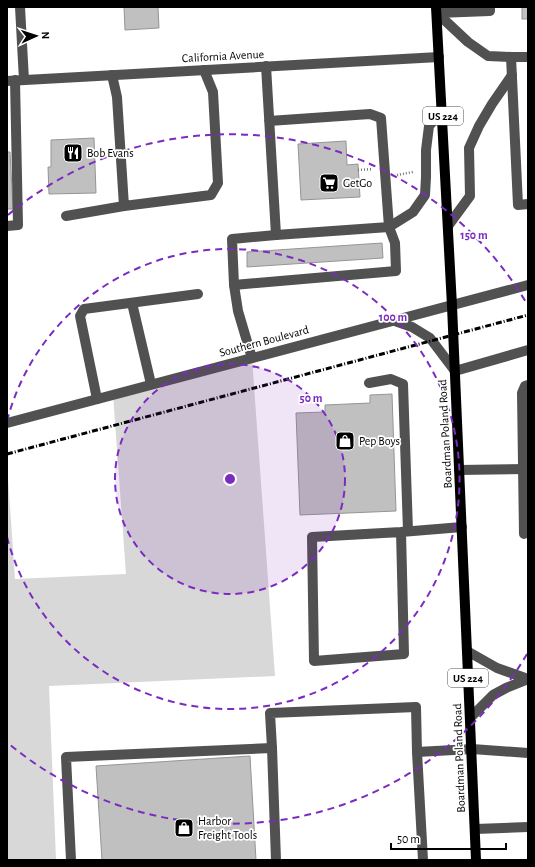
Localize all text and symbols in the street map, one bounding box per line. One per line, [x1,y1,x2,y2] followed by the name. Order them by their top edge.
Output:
[16,16,56,56] north arrow
[40,31,51,40] text: N
[182,48,264,64] street label: California Avenue
[423,107,463,125] road number: US 224
[62,142,84,164] restaurant icon: Bob Evans
[87,147,134,159] place label: Bob Evans
[318,172,340,194] supermarket icon: GetGo
[343,177,372,189] place label: GetGo
[460,229,488,241] text: 150 m
[379,311,407,323] text: 100 m
[218,323,310,359] street label: Southern Boulevard
[436,379,454,489] street label: Boardman Poland Road
[300,392,323,404] text: 50 m
[334,430,356,452] shop icon: Pep Boys
[359,435,400,448] place label: Pep Boys
[223,472,237,486] centre of rings
[448,669,488,687] road number: US 224
[451,703,467,813] street label: Boardman Poland Road
[198,815,257,841] place label: Harbor Freight Tools
[173,817,195,839] shop icon: Harbor Freight Tools
[391,825,506,851] scale bar
[397,833,420,845] text: 50 m

